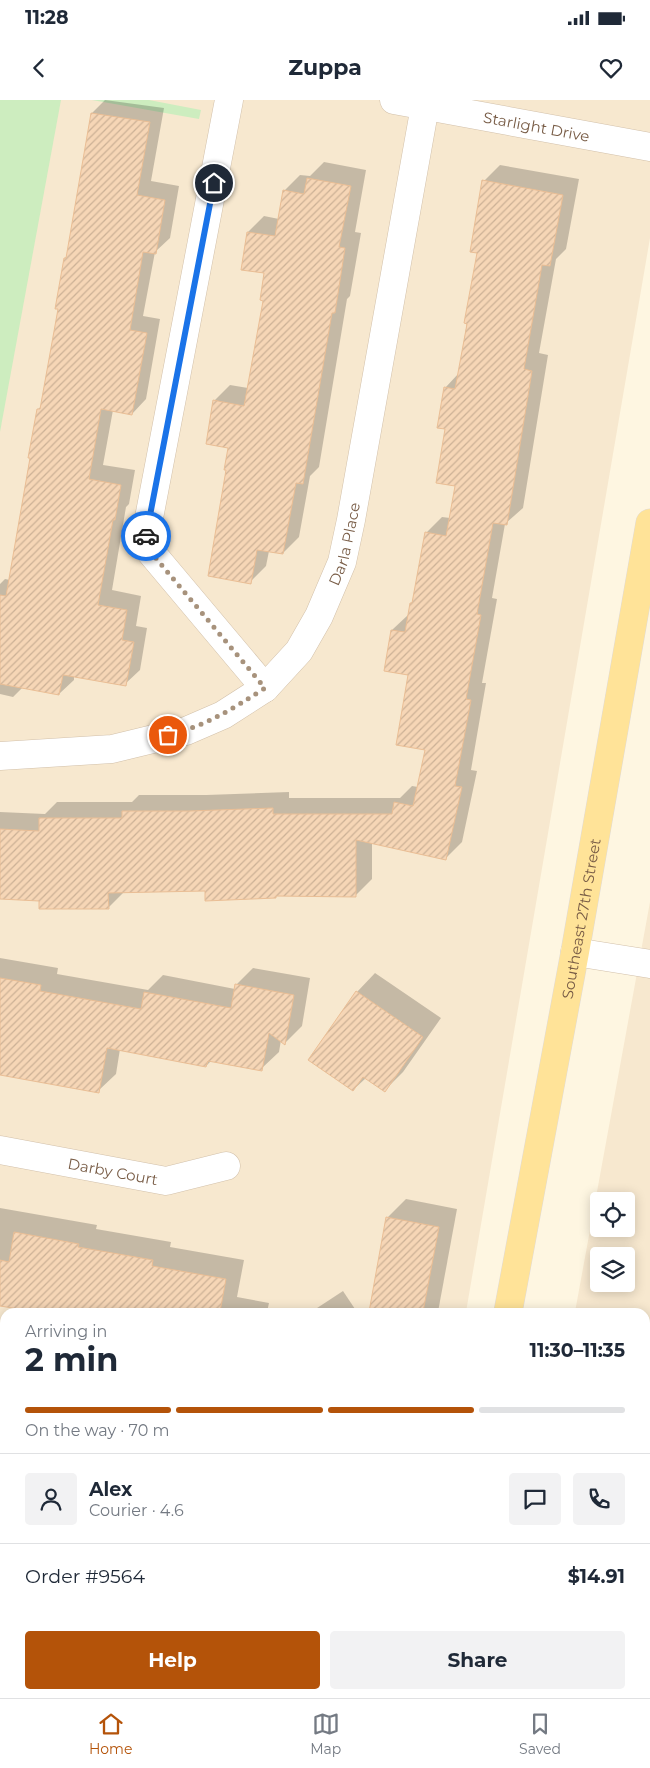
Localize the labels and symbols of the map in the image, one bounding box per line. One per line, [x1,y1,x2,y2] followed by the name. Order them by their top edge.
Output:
[482,107,591,145] street label: Starlight Drive
[193,162,235,204] pin
[324,501,363,588] street label: Darla Place
[121,511,171,561] courier
[147,714,189,756] pin
[557,837,604,1000] street label: Southeast 27th Street
[66,1153,160,1189] street label: Darby Court

